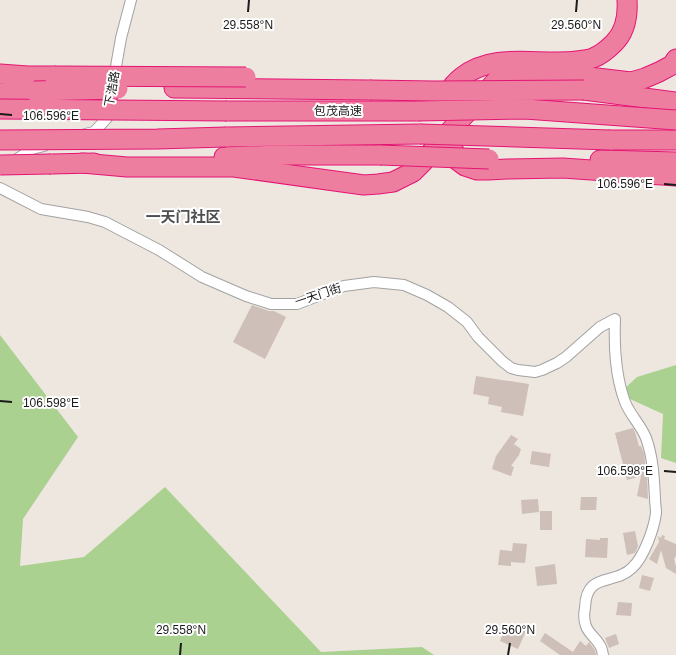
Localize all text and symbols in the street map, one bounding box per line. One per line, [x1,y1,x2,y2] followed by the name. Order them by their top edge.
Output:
[223,18,273,32] text: 29.558°N
[551,18,601,32] text: 29.560°N
[102,70,122,108] street label: 下浩路
[314,104,362,118] street label: 包茂高速
[23,109,79,123] text: 106.596°E
[597,177,653,191] text: 106.596°E
[145,208,221,225] district label: 一天门社区
[293,281,343,309] street label: 一天门街
[23,396,79,410] text: 106.598°E
[597,464,653,478] text: 106.598°E
[156,623,206,637] text: 29.558°N
[485,623,535,637] text: 29.560°N

